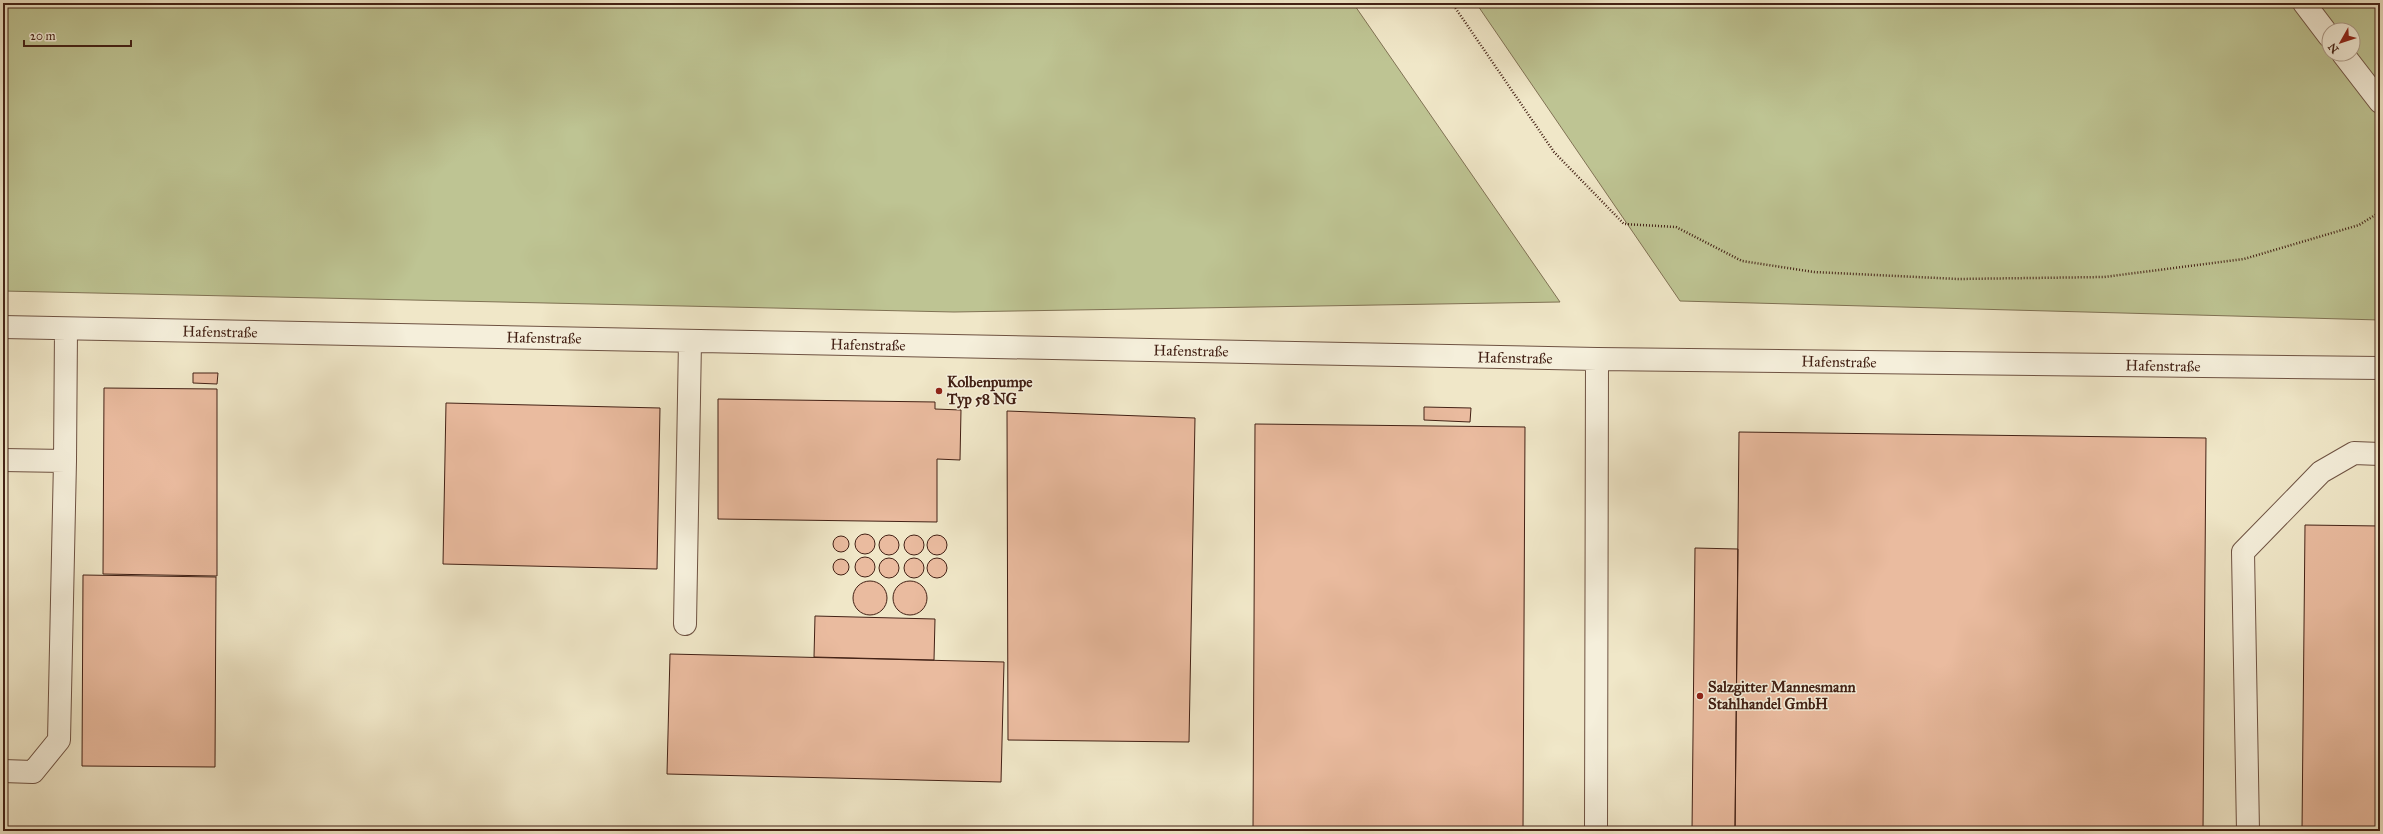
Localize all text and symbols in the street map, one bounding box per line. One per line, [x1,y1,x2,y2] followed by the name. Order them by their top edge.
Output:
[24,22,131,48] scale bar
[2321,22,2361,62] north arrow
[30,29,56,43] text: 20 m
[2325,40,2342,56] text: N
[182,322,258,342] street label: Hafenstraße
[506,328,582,348] street label: Hafenstraße
[830,335,906,355] street label: Hafenstraße
[1153,341,1229,361] street label: Hafenstraße
[1477,348,1553,368] street label: Hafenstraße
[1801,352,1877,372] street label: Hafenstraße
[2125,356,2201,376] street label: Hafenstraße
[946,373,1033,409] place label: Kolbenpumpe Typ 58 NG
[934,386,944,396] marker: Kolbenpumpe Typ 58 NG
[1708,678,1857,713] place label: Salzgitter Mannesmann Stahlhandel GmbH
[1695,691,1705,701] marker: Salzgitter Mannesmann Stahlhandel GmbH

